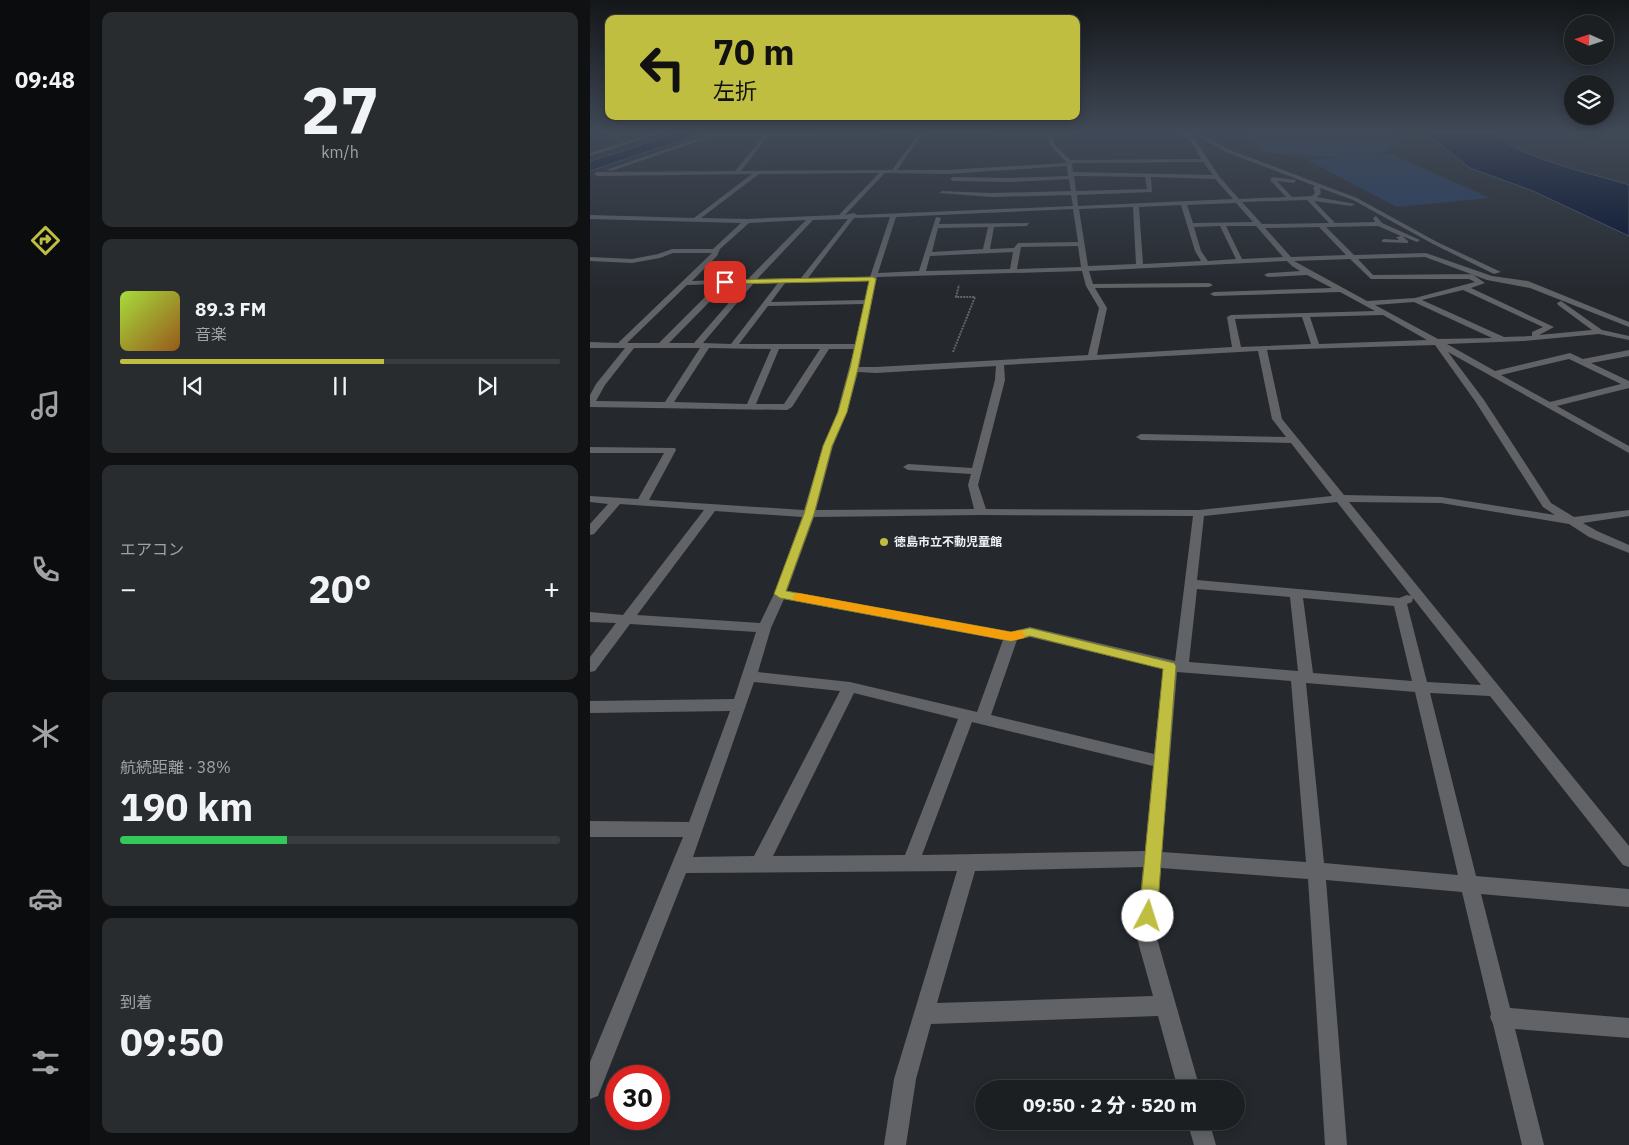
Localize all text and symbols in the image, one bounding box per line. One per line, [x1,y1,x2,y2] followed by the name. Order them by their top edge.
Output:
[1564,15,1614,65] north arrow
[1564,15,1614,125] map controls
[713,29,795,75] text: 70 m
[630,35,695,100] icon: left
[15,65,75,94] text: 09:48
[301,67,379,152] text: 27
[1564,75,1614,125] button: layers
[713,76,757,105] text: 左折
[321,142,359,162] text: km/h
[28,223,63,258] icon: directions
[704,261,746,303] pin
[711,268,739,296] icon: arrive
[195,297,266,321] text: 89.3 FM
[195,324,227,344] text: 音楽
[179,372,207,400] icon: previous
[326,372,354,400] icon: pause
[473,372,501,400] icon: next
[28,388,63,423] icon: music
[894,534,1002,549] place label: 徳島市立不動児童館
[878,536,890,548] marker: 徳島市立不動児童館
[120,539,184,559] text: エアコン
[28,552,63,587] icon: phone
[308,564,372,613] text: 20°
[120,570,137,607] text: −
[543,570,560,607] text: +
[28,716,63,751] icon: climate
[120,757,231,777] text: 航続距離 · 38%
[120,782,253,831] text: 190 km
[28,881,63,916] icon: car
[1121,889,1173,941] position arrow
[120,992,152,1012] text: 到着
[120,1017,224,1066] text: 09:50
[28,1045,63,1080] icon: filters
[605,1065,670,1130] speed limit sign: 30
[1023,1093,1197,1117] text: 09:50 · 2 分 · 520 m

